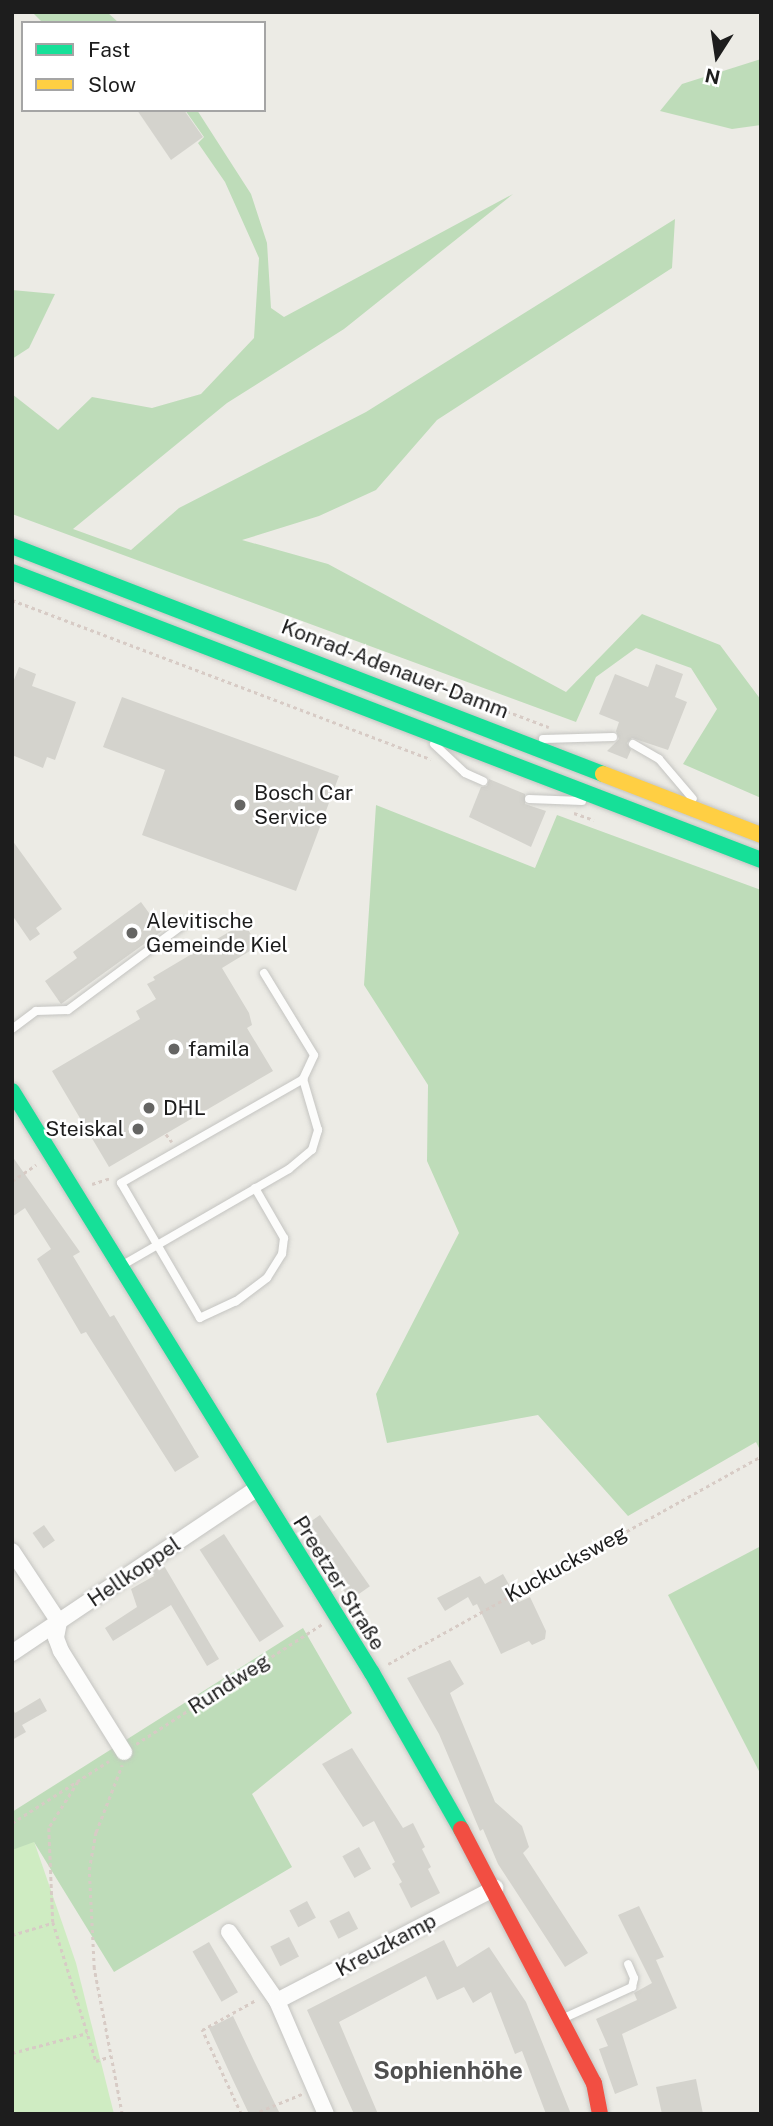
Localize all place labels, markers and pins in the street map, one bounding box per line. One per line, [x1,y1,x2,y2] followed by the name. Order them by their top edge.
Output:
[254,780,353,830] place label: Bosch Car Service
[232,797,248,813] marker: Bosch Car Service
[146,908,288,958] place label: Alevitische Gemeinde Kiel
[124,925,140,941] marker: Alevitische Gemeinde Kiel
[188,1036,249,1062] place label: famila
[166,1041,182,1057] marker: famila
[163,1095,206,1121] place label: DHL
[141,1100,157,1116] marker: DHL
[45,1116,124,1142] place label: Steiskal
[130,1121,146,1137] marker: Steiskal

